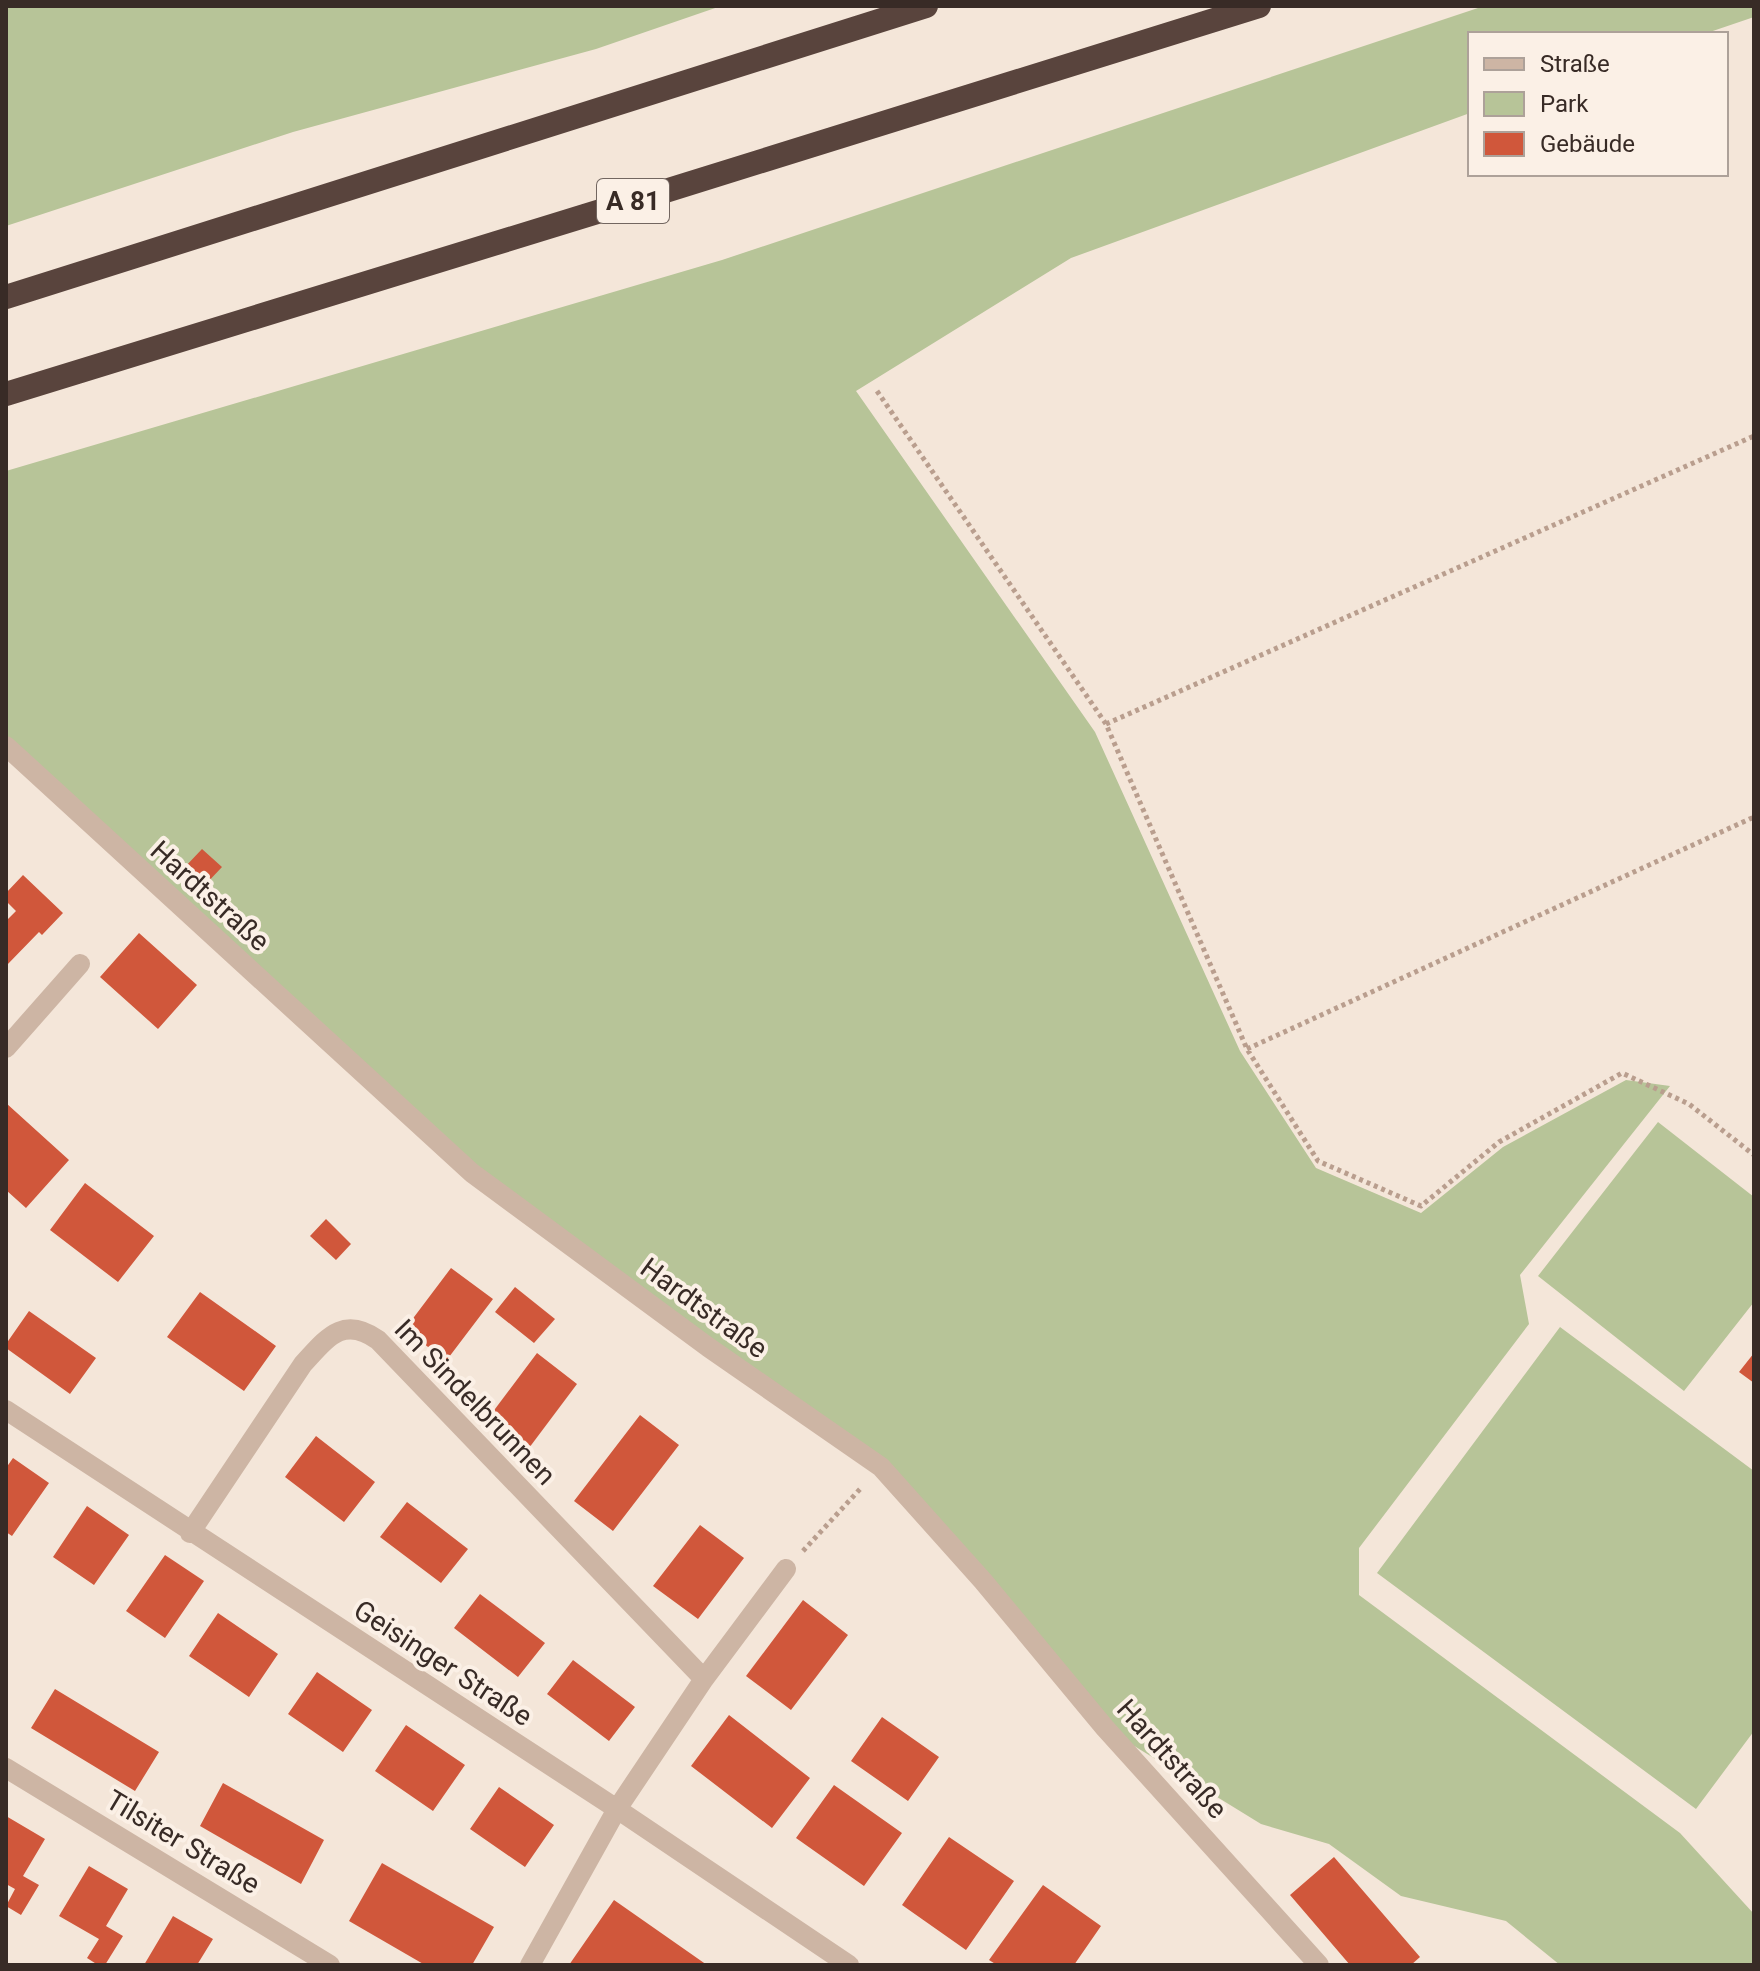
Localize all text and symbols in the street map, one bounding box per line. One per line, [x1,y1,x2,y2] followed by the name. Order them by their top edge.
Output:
[1468,32,1728,176] legend
[1540,50,1610,78] text: Straße
[1540,90,1589,118] text: Park
[1540,130,1635,158] text: Gebäude
[597,179,669,223] road number: A 81
[144,834,276,958] street label: Hardtstraße
[634,1251,774,1365] street label: Hardtstraße
[388,1312,562,1492] street label: Im Sindelbrunnen
[348,1593,538,1733] street label: Geisinger Straße
[1110,1693,1234,1825] street label: Hardtstraße
[100,1783,266,1901] street label: Tilsiter Straße

